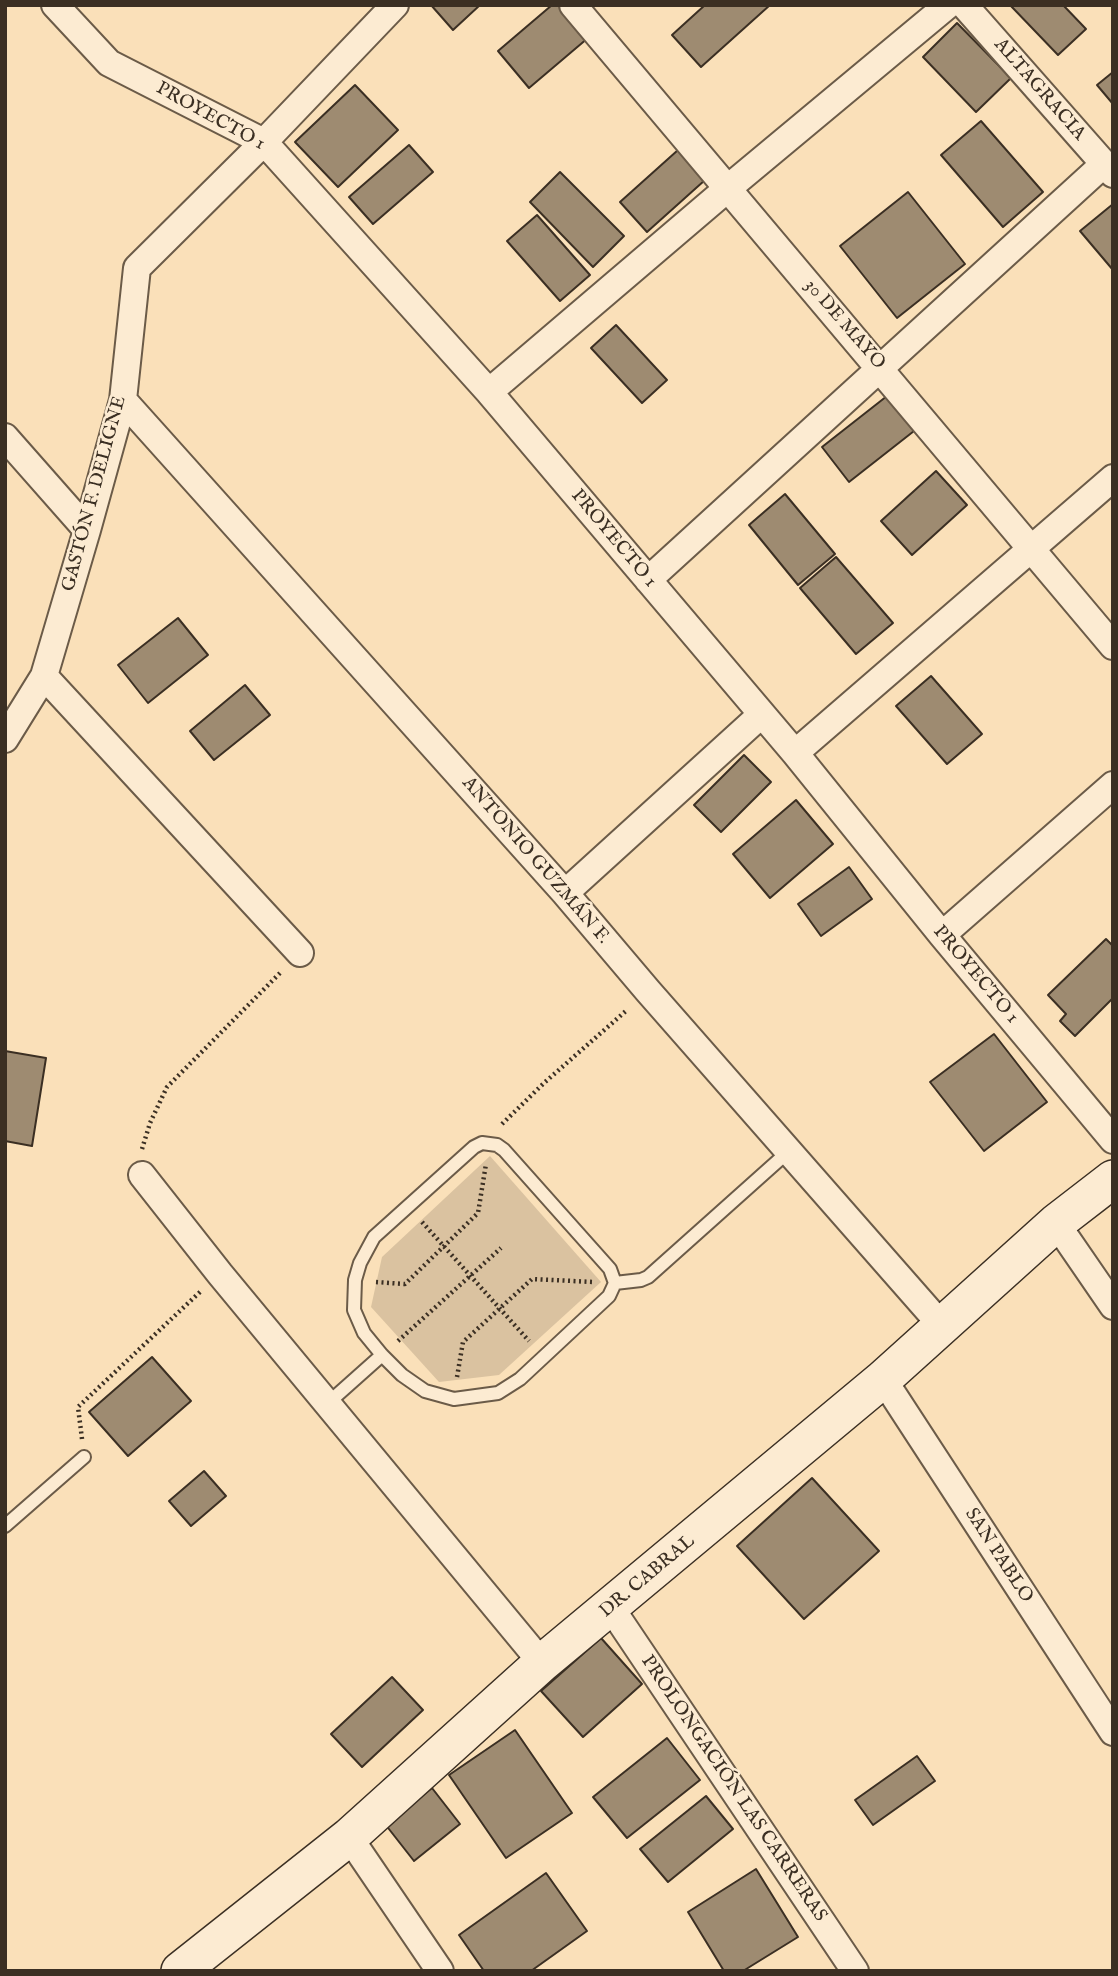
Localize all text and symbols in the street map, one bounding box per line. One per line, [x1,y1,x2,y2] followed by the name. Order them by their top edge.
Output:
[988,34,1090,146] street label: ALTAGRACIA
[152,78,268,156] street label: PROYECTO 1
[799,275,889,375] street label: 30 DE MAYO
[58,394,132,594] street label: GASTÓN F. DELIGNE
[565,485,661,593] street label: PROYECTO 1
[456,773,614,949] street label: ANTONIO GUZMÁN F.
[927,921,1023,1029] street label: PROYECTO 1
[959,1504,1037,1608] street label: SAN PABLO
[596,1531,700,1623] street label: DR. CABRAL
[635,1652,831,1926] street label: PROLONGACIÓN LAS CARRERAS

